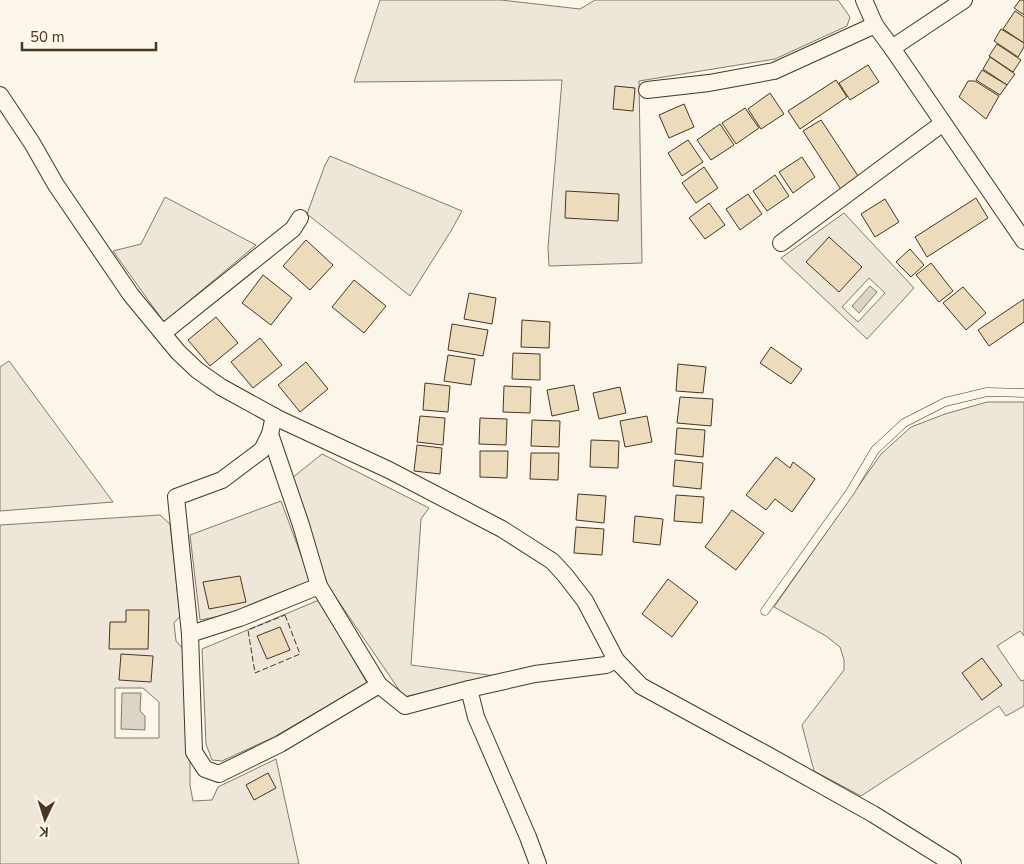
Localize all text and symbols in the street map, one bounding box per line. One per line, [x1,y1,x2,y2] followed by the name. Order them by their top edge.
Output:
[22,20,156,52] scale bar
[30,27,65,47] text: 50 m
[20,794,70,844] north arrow
[38,822,49,841] text: K

